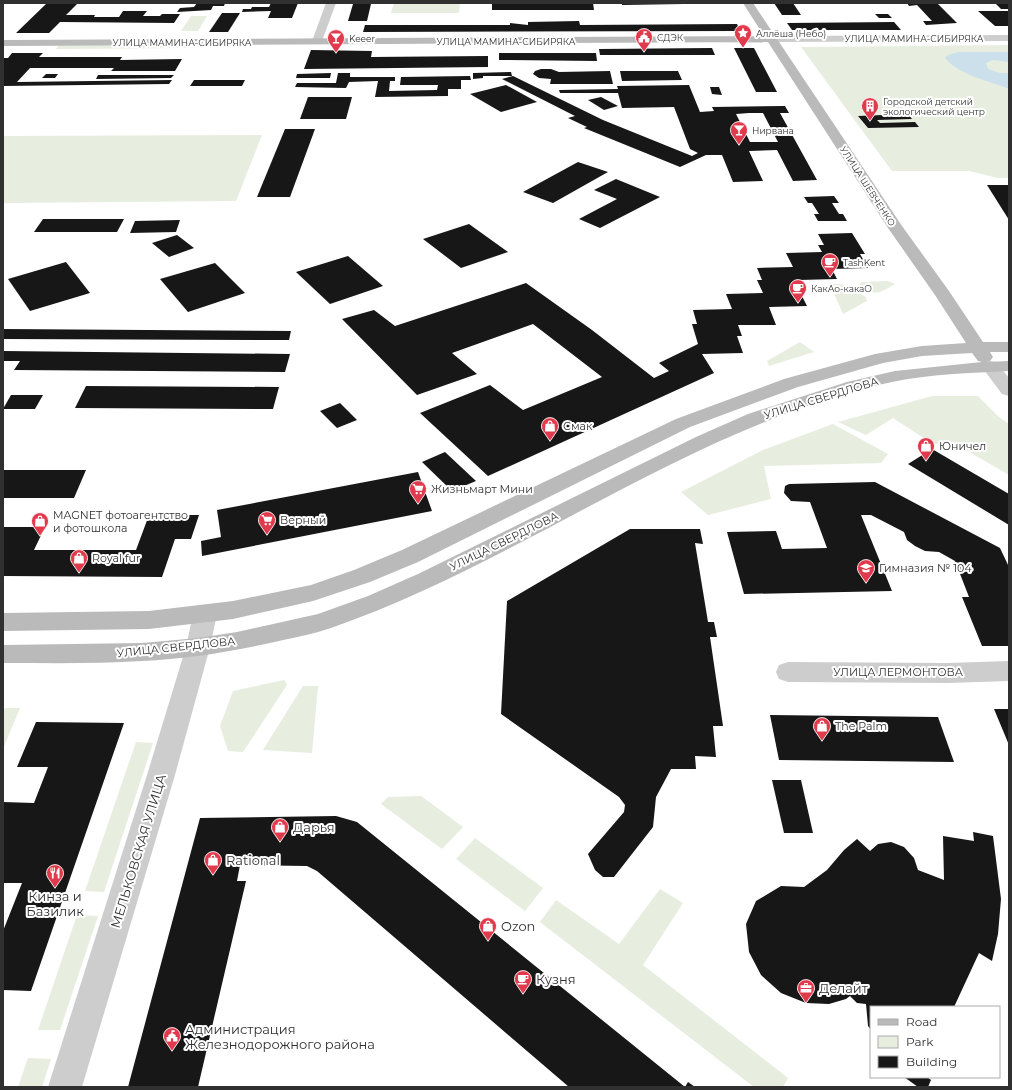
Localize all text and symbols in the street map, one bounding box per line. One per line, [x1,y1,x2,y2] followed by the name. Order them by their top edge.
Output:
[733,23,753,48] place icon: Аллёша (Небо)
[634,27,654,52] public building icon: СДЭК
[326,28,346,53] bar icon: Keeer
[756,28,826,39] place label: Аллёша (Небо)
[657,32,684,43] place label: СДЭК
[349,33,375,44] place label: Keeer
[844,33,984,44] street label: УЛИЦА МАМИНА-СИБИРЯКА
[436,36,576,47] street label: УЛИЦА МАМИНА-СИБИРЯКА
[112,37,252,48] street label: УЛИЦА МАМИНА-СИБИРЯКА
[860,96,880,121] building icon: Городской детский экологический центр
[883,96,985,117] place label: Городской детский экологический центр
[729,120,749,145] bar icon: Нирвана
[752,125,794,136] place label: Нирвана
[838,144,898,228] street label: УЛИЦА ШЕВЧЕНКО
[820,252,840,277] cafe icon: TashKent
[843,257,885,268] place label: TashKent
[788,278,808,303] cafe icon: КакАо-какаО
[811,283,872,294] place label: КакАо-какаО
[762,374,881,422] street label: УЛИЦА СВЕРДЛОВА
[540,416,560,441] shop icon: Смак
[563,419,593,433] place label: Смак
[916,436,936,461] shop icon: Юничел
[939,439,986,453] place label: Юничел
[408,479,428,504] supermarket icon: Жизньмарт Мини
[431,482,533,496] place label: Жизньмарт Мини
[53,508,188,535] place label: MAGNET фотоагентство и фотошкола
[447,508,561,573] street label: УЛИЦА СВЕРДЛОВА
[257,510,277,535] supermarket icon: Верный
[30,511,50,536] shop icon: MAGNET фотоагентство и фотошкола
[280,513,326,527] place label: Верный
[69,548,89,573] shop icon: Royal fur
[92,551,140,565] place label: Royal fur
[856,558,876,583] school or university icon: Гимназия № 104
[879,561,972,575] place label: Гимназия № 104
[116,634,237,660] street label: УЛИЦА СВЕРДЛОВА
[833,665,964,679] street label: УЛИЦА ЛЕРМОНТОВА
[812,716,832,741] shop icon: The Palm
[835,719,887,733] place label: The Palm
[107,772,169,930] street label: МЕЛЬКОВСКАЯ УЛИЦА
[270,817,290,842] shop icon: Дарья
[293,819,335,835] place label: Дарья
[203,850,223,875] shop icon: Rational
[226,852,280,868] place label: Rational
[45,863,65,888] restaurant icon: Кинза и Базилик
[26,888,84,919] place label: Кинза и Базилик
[478,916,498,941] shop icon: Ozon
[501,918,535,934] place label: Ozon
[513,969,533,994] cafe icon: Кузня
[536,971,576,987] place label: Кузня
[796,978,816,1003] office icon: Делайт
[819,980,869,996] place label: Делайт
[870,1006,1000,1078] legend
[906,1014,937,1029] text: Road
[185,1021,375,1052] place label: Администрация Железнодорожного района
[162,1026,182,1051] public building icon: Администрация Железнодорожного района
[906,1034,934,1049] text: Park
[906,1054,957,1069] text: Building

